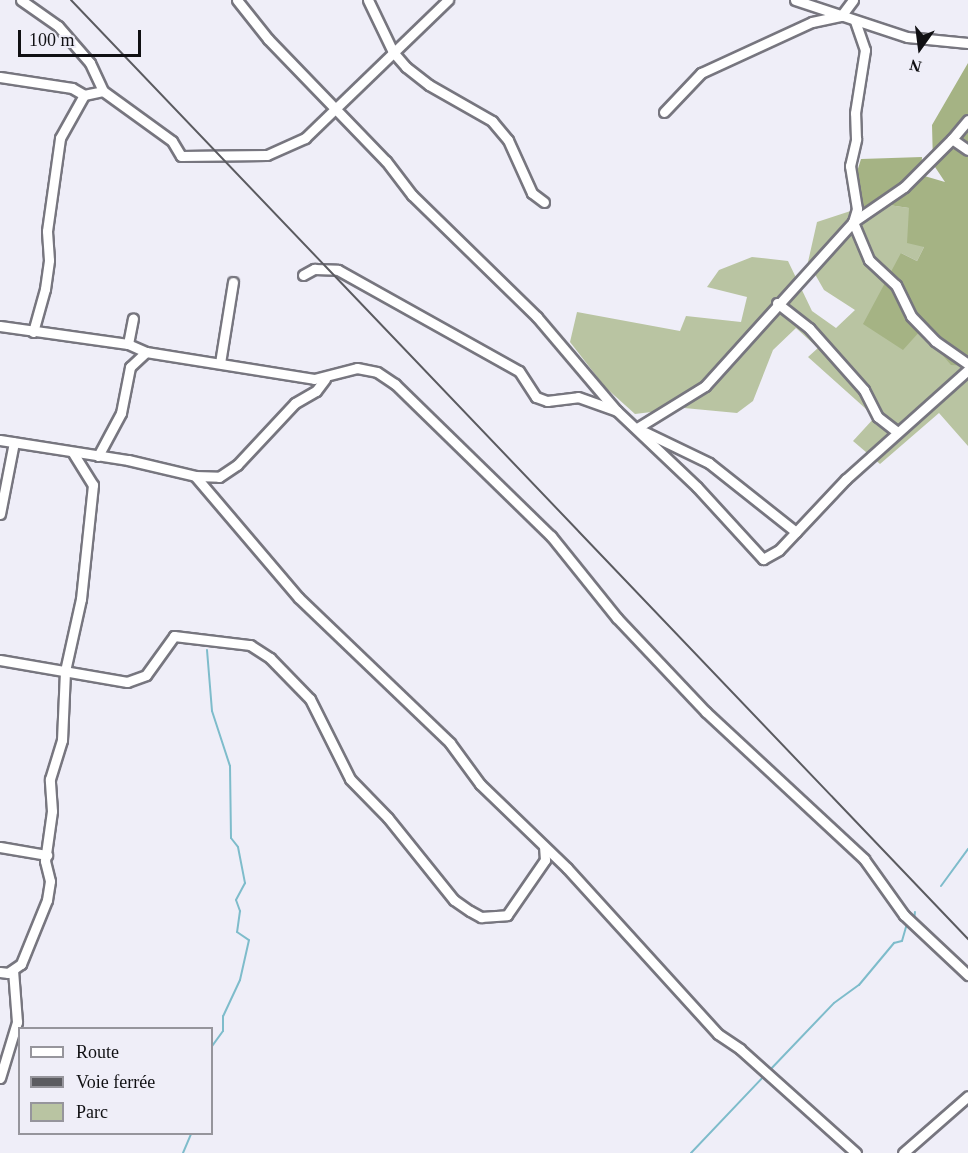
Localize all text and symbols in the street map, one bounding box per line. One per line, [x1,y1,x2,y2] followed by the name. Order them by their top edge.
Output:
[21,18,144,56] scale bar
[890,18,950,78] north arrow
[29,30,75,50] text: 100 m
[908,56,923,76] text: N
[18,1027,213,1135] legend
[76,1042,119,1062] text: Route
[76,1072,155,1092] text: Voie ferrée
[76,1102,108,1122] text: Parc

